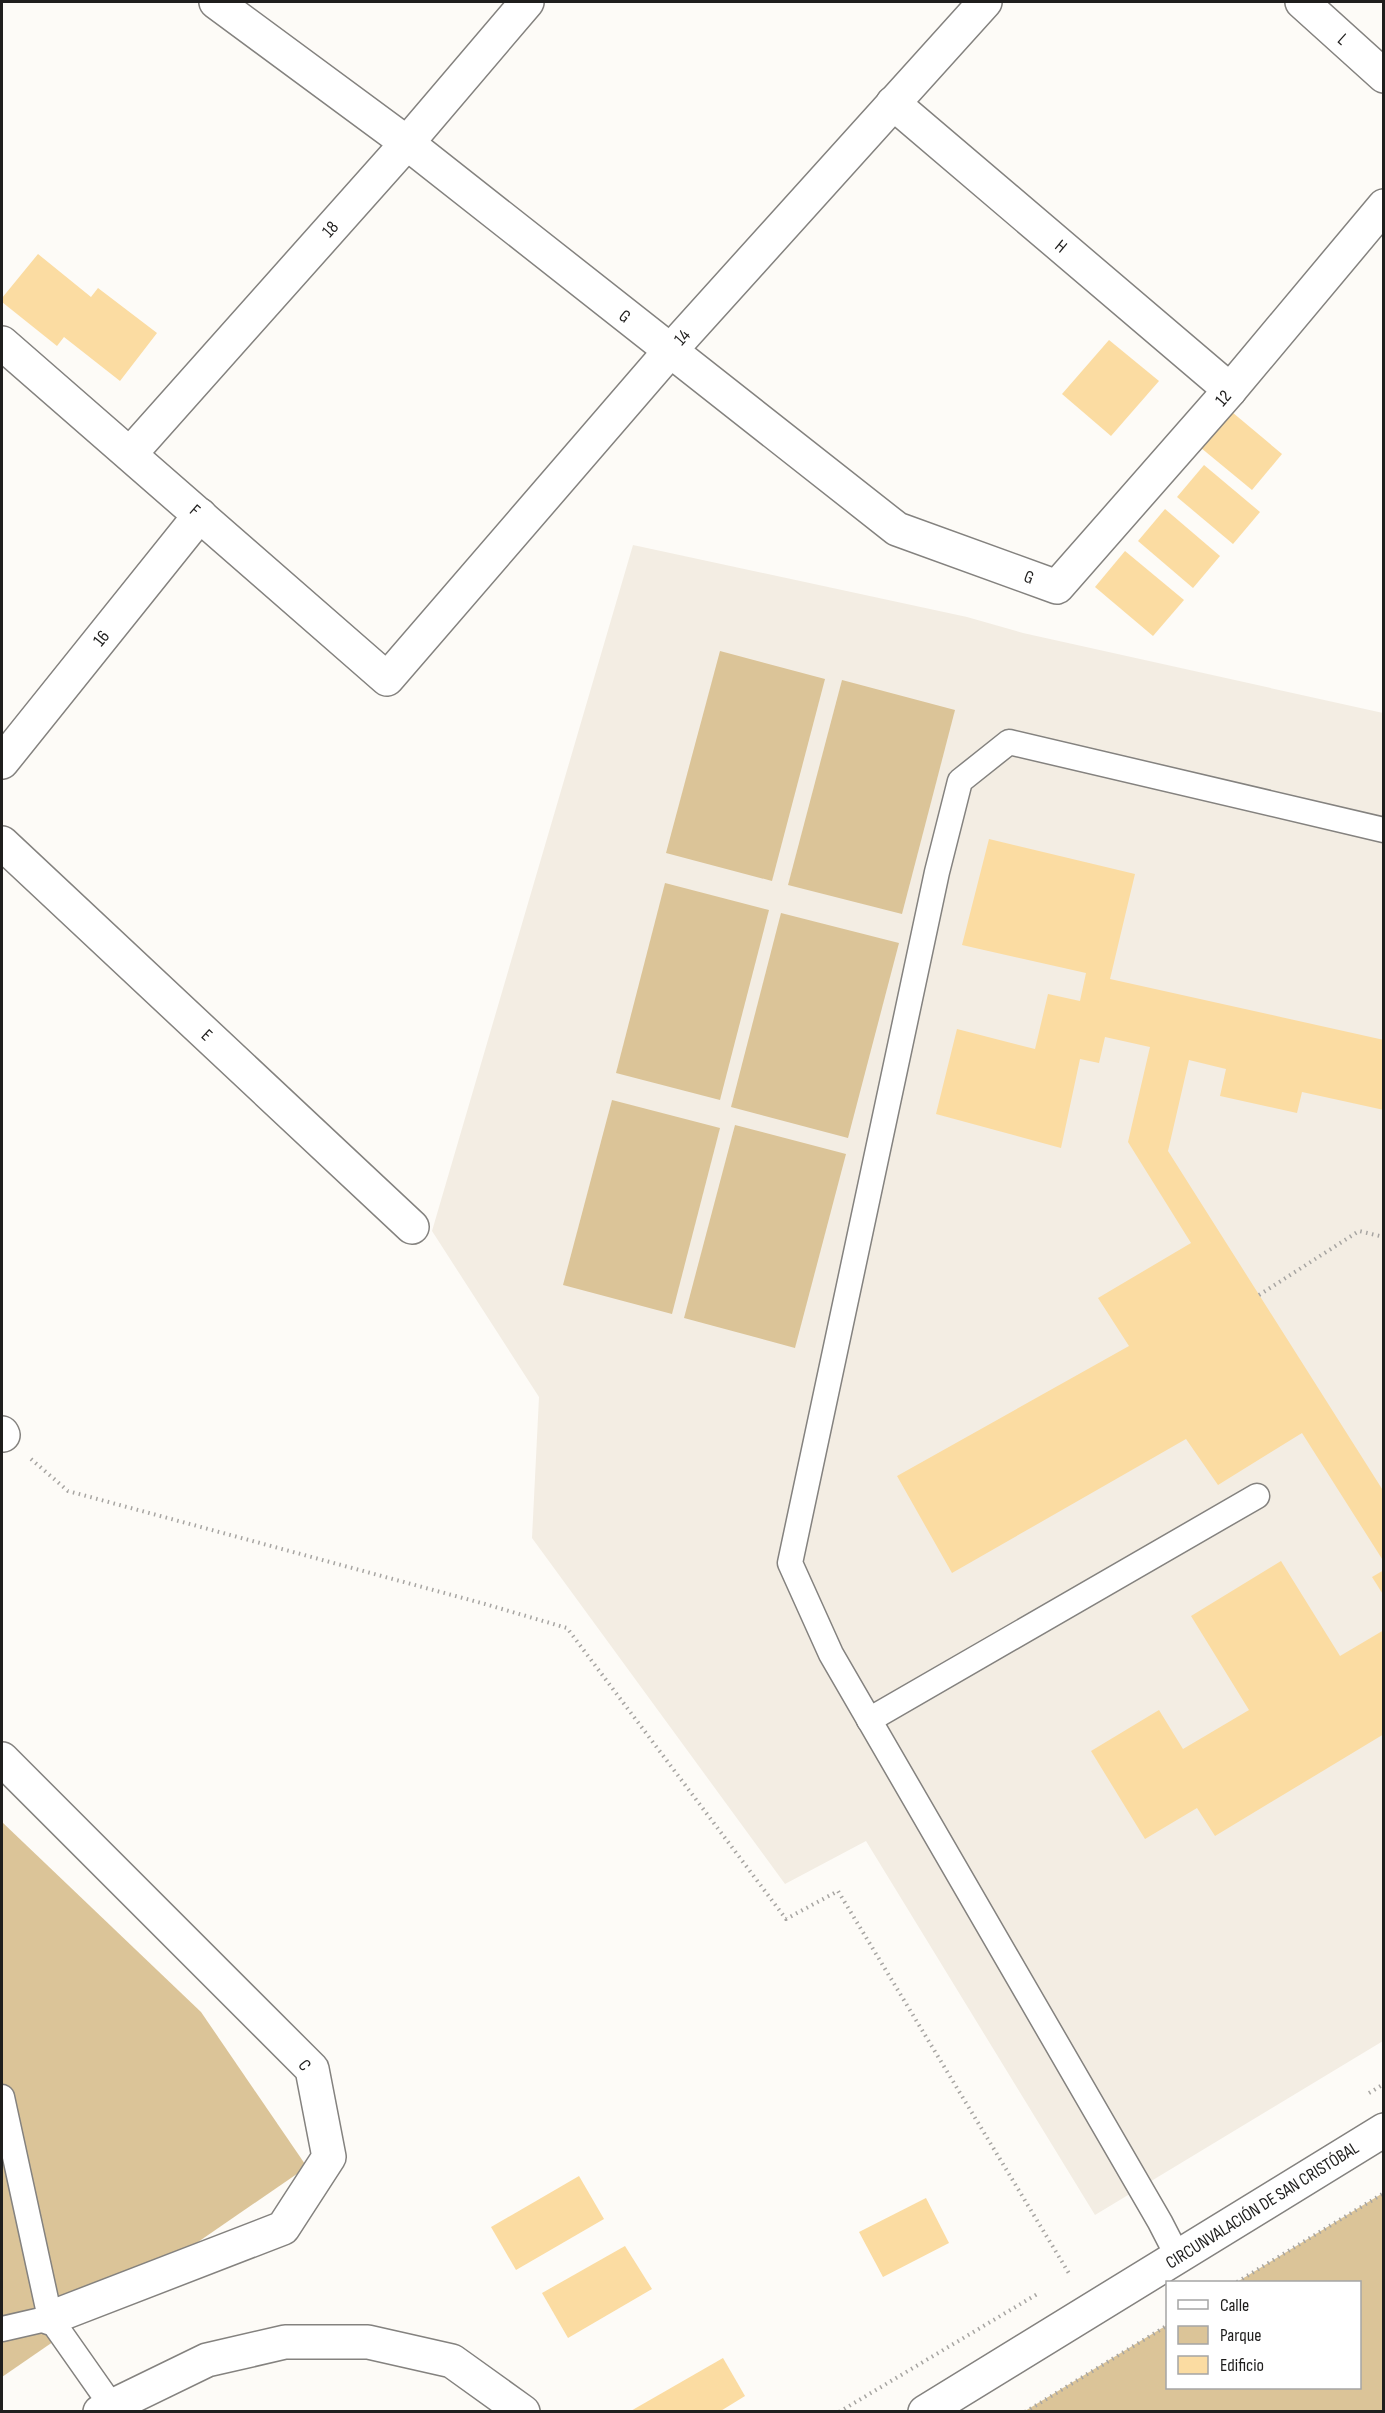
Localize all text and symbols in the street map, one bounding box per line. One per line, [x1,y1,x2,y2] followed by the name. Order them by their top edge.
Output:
[1333,29,1352,50] street label: L
[318,217,343,242] street label: 18
[1050,235,1071,257] street label: H
[615,305,635,327] street label: G
[670,325,695,349] street label: 14
[1211,386,1236,410] street label: 12
[185,500,204,521] street label: F
[1021,566,1037,589] street label: G
[89,626,114,650] street label: 16
[197,1025,217,1046] street label: E
[294,2055,316,2075] street label: C
[1162,2137,1363,2274] street label: CIRCUNVALACIÓN DE SAN CRISTÓBAL
[1166,2281,1361,2389] legend
[1220,2295,1249,2316] text: Calle
[1220,2325,1261,2346] text: Parque
[1220,2355,1264,2376] text: Edificio

